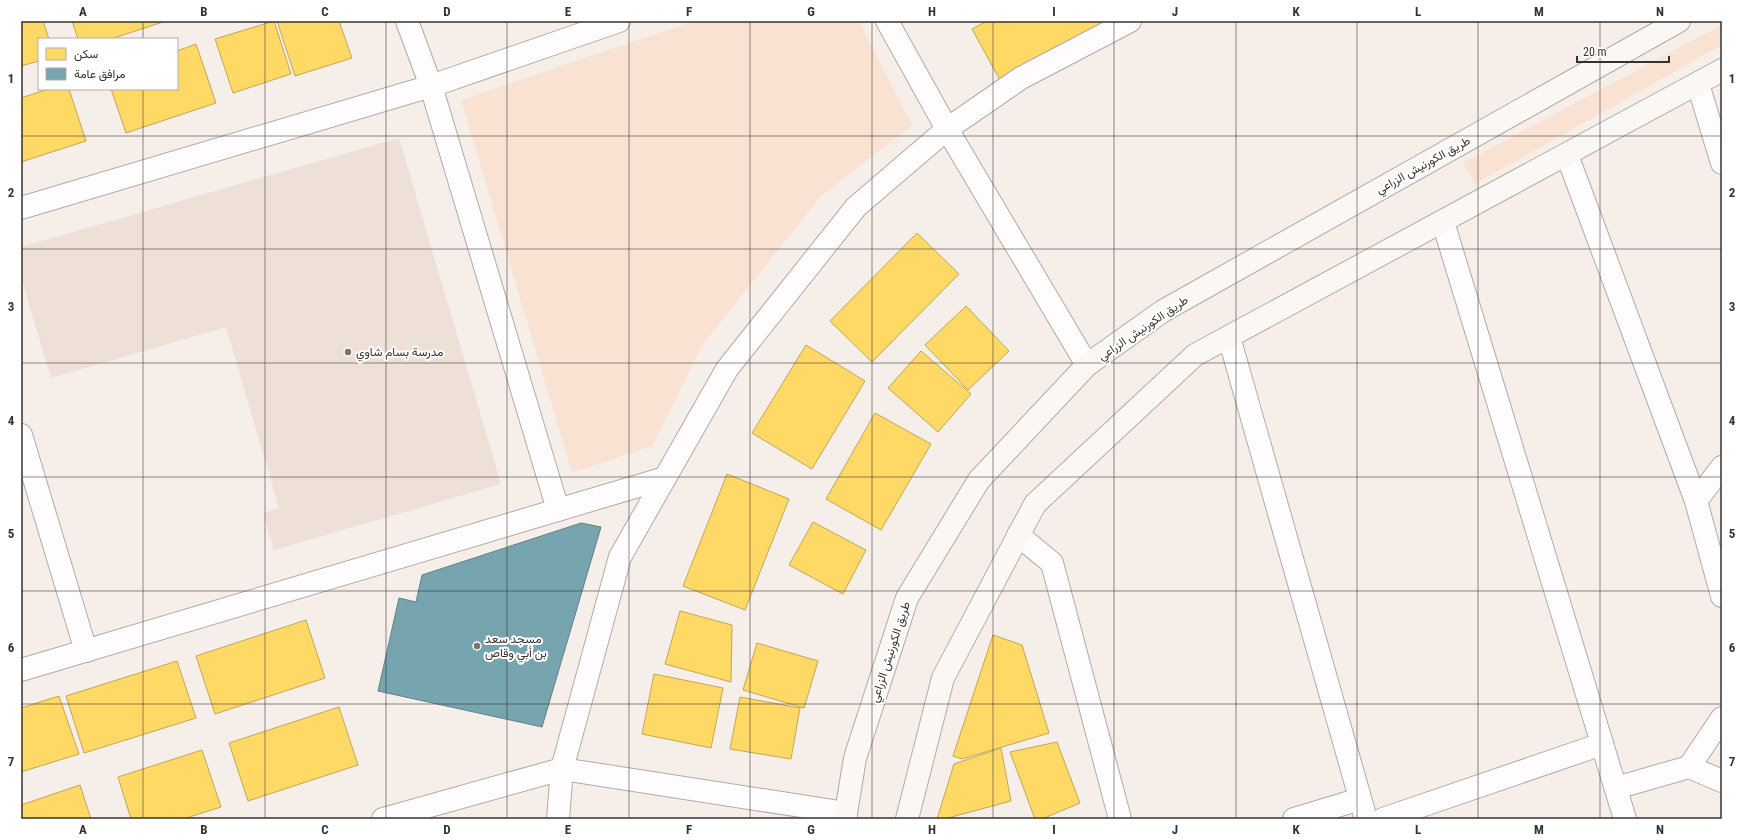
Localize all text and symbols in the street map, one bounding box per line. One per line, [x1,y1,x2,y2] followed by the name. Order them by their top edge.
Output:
[79,4,87,19] text: A
[200,4,208,19] text: B
[321,4,329,19] text: C
[443,4,451,19] text: D
[565,4,572,19] text: E
[686,4,692,19] text: F
[807,4,815,19] text: G
[928,4,936,19] text: H
[1052,4,1056,19] text: I
[1172,4,1178,19] text: J
[1292,4,1300,19] text: K
[1415,4,1421,19] text: L
[1534,4,1544,19] text: M
[1656,4,1664,19] text: N
[38,38,178,90] legend
[1577,38,1669,64] scale bar
[1583,45,1607,59] text: 20 m
[74,47,98,62] text: سكن
[74,67,126,82] text: مرافق عامة
[8,71,14,86] text: 1
[1729,71,1735,86] text: 1
[1374,133,1474,199] street label: طريق الكورنيش الزراعي
[8,185,15,200] text: 2
[1729,185,1736,200] text: 2
[1095,293,1192,366] street label: طريق الكورنيش الزراعي
[8,299,14,314] text: 3
[1729,299,1735,314] text: 3
[356,345,444,362] place label: مدرسة بسام شاوي
[343,347,353,357] marker: مدرسة بسام شاوي
[8,413,15,428] text: 4
[1729,413,1736,428] text: 4
[8,526,15,541] text: 5
[1729,526,1736,541] text: 5
[867,600,916,705] street label: طريق الكورنيش الزراعي
[485,632,547,663] place label: مسجد سعد بن أبي وقاص
[8,640,15,655] text: 6
[1729,640,1736,655] text: 6
[472,641,482,651] marker: مسجد سعد بن أبي وقاص
[8,754,15,769] text: 7
[1729,754,1736,769] text: 7
[79,822,87,837] text: A
[200,822,208,837] text: B
[321,822,329,837] text: C
[443,822,451,837] text: D
[565,822,572,837] text: E
[686,822,692,837] text: F
[807,822,815,837] text: G
[928,822,936,837] text: H
[1052,822,1056,837] text: I
[1172,822,1178,837] text: J
[1292,822,1300,837] text: K
[1415,822,1421,837] text: L
[1534,822,1544,837] text: M
[1656,822,1664,837] text: N

